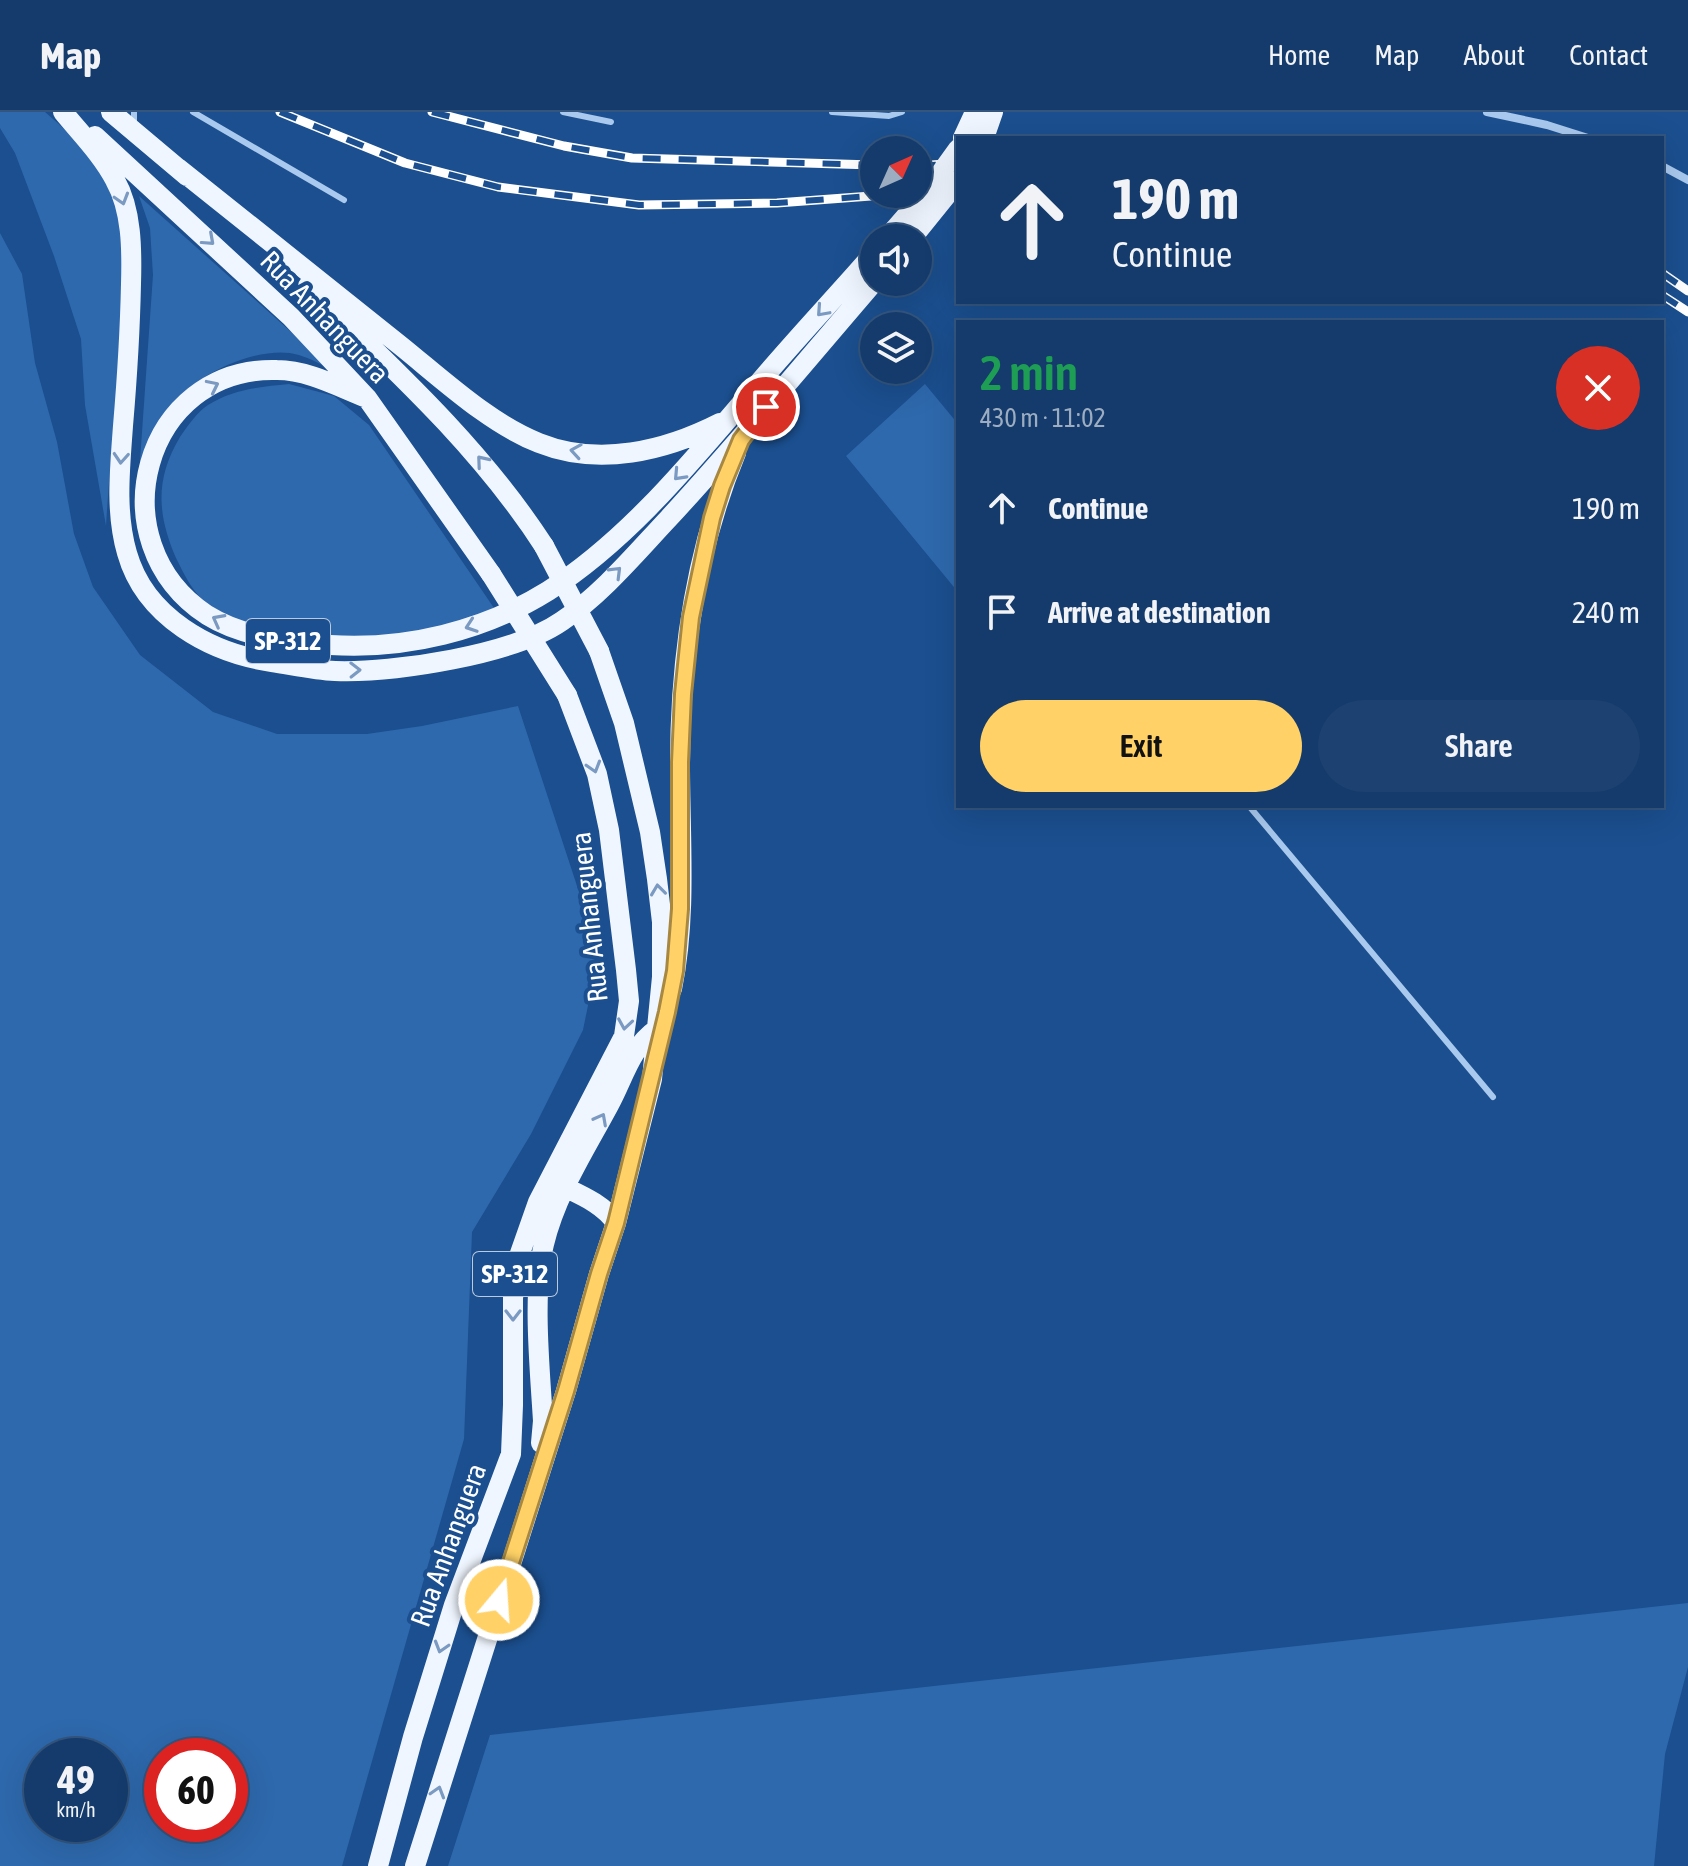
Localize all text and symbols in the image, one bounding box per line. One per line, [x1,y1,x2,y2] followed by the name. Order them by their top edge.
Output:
[40,34,101,77] text: Map
[1268,39,1330,71] text: Home
[1374,39,1419,71] text: Map
[1463,39,1525,71] text: About
[1569,39,1648,71] text: Contact
[860,136,932,208] north arrow
[860,136,932,384] map controls
[1112,167,1239,231] text: 190 m
[980,168,1084,272] icon: ahead
[113,192,129,205] one-way arrow
[860,224,932,296] button: sound
[199,231,214,245] one-way arrow
[1112,233,1232,275] text: Continue
[254,244,396,390] street label: Rua Anhanguera
[818,302,832,317] one-way arrow
[860,312,932,384] button: layers
[980,345,1078,400] text: 2 min
[1556,346,1640,430] button: close
[732,373,800,441] pin
[204,380,219,396] one-way arrow
[744,385,788,429] icon: arrive
[980,403,1106,433] text: 430 m · 11:02
[569,443,583,460] one-way arrow
[113,452,130,465] one-way arrow
[477,455,492,470] one-way arrow
[673,466,688,480] one-way arrow
[980,486,1024,530] icon: ahead
[1048,491,1148,525] text: Continue
[1572,491,1640,525] text: 190 m
[607,567,621,581] one-way arrow
[980,590,1024,634] icon: arrive
[1048,595,1270,629] text: Arrive at destination
[1572,595,1640,629] text: 240 m
[211,614,226,629] one-way arrow
[465,617,479,633] one-way arrow
[246,619,330,663] road number: SP-312
[349,662,362,679] one-way arrow
[980,700,1302,792] button: Exit
[1318,700,1640,792] button: Share
[585,760,601,774] one-way arrow
[564,830,614,1004] street label: Rua Anhanguera
[650,883,667,896] one-way arrow
[617,1017,634,1031] one-way arrow
[592,1113,607,1127] one-way arrow
[473,1252,557,1296] road number: SP-312
[504,1309,522,1322] one-way arrow
[404,1459,492,1631] street label: Rua Anhanguera
[457,1558,541,1642] position arrow
[434,1640,450,1653] one-way arrow
[144,1738,248,1842] speed limit sign: 60
[57,1757,95,1802] text: 49
[429,1785,445,1799] one-way arrow
[56,1798,96,1821] text: km/h

